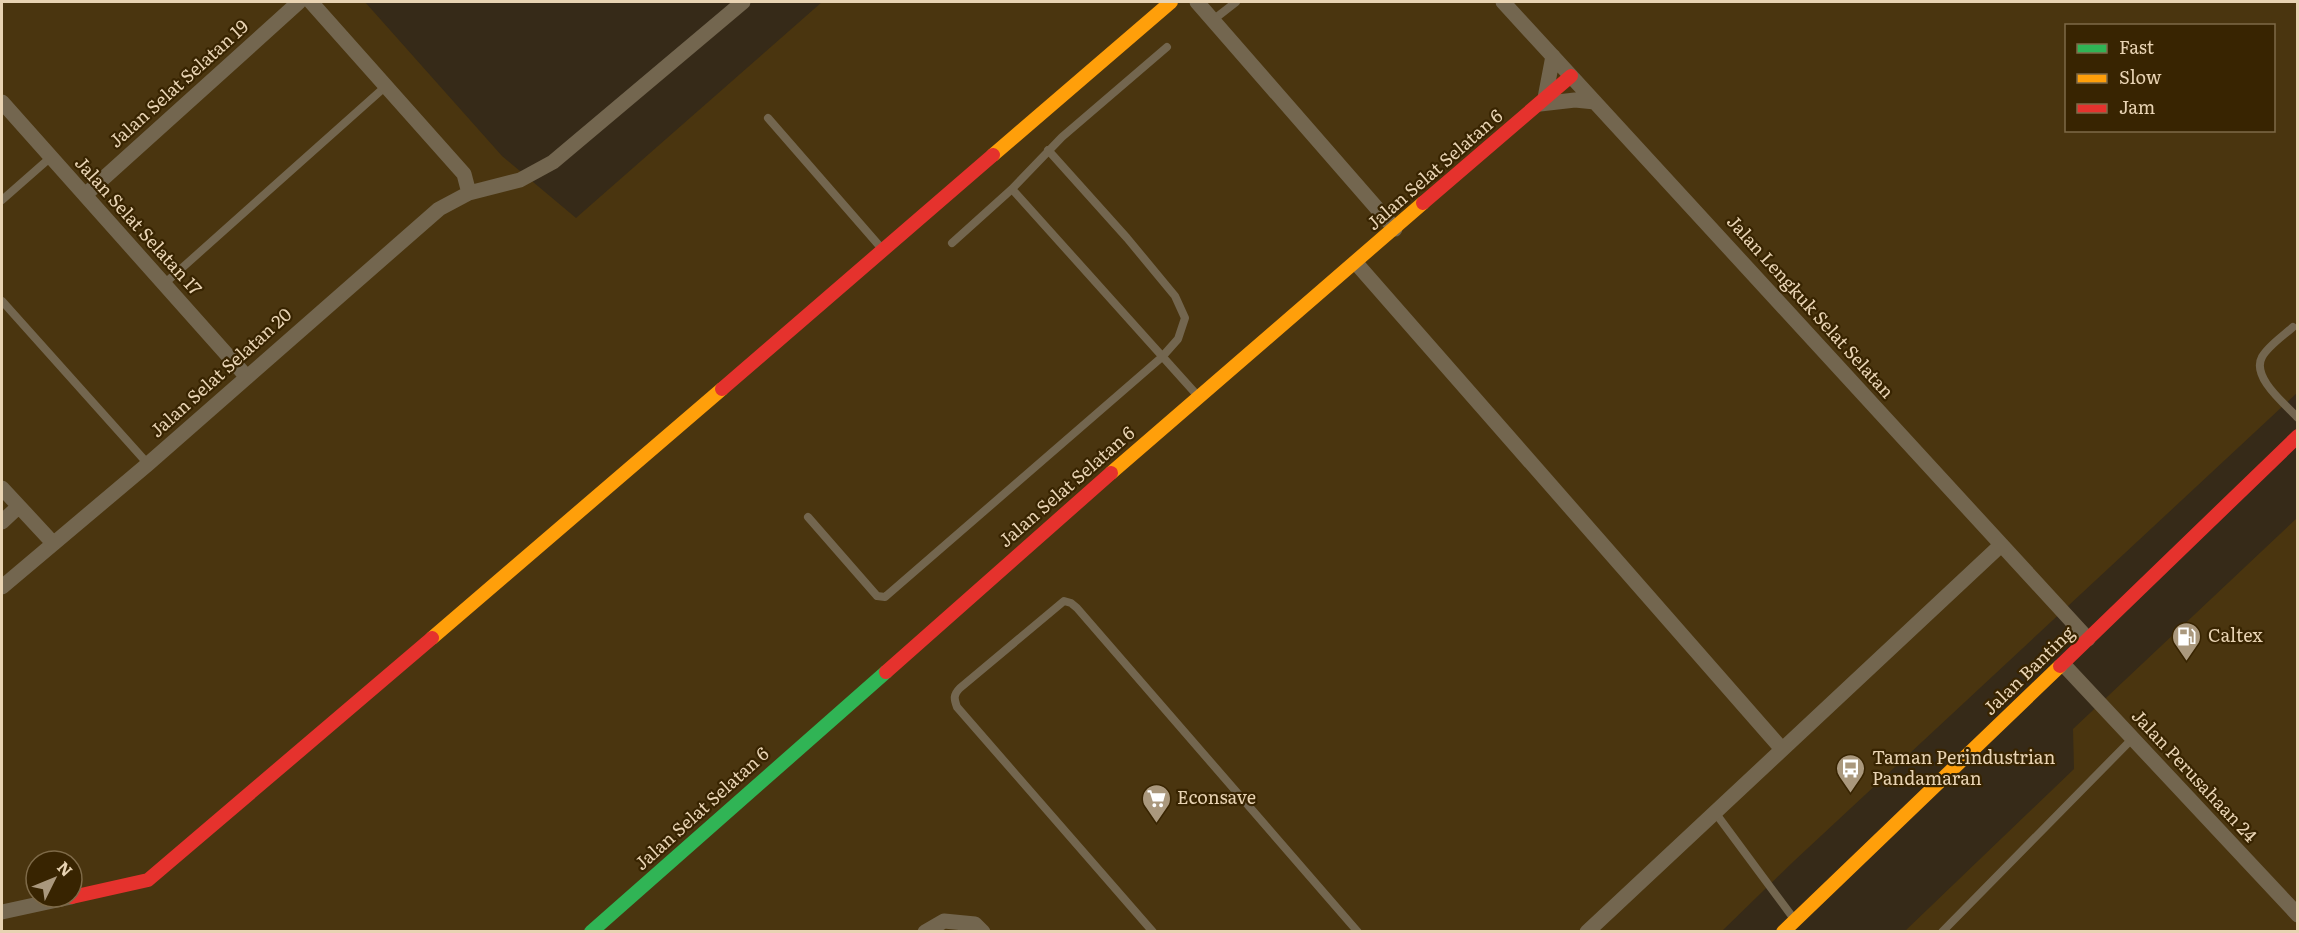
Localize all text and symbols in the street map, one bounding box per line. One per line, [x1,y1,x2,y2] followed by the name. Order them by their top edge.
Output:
[102,13,254,153] street label: Jalan Selat Selatan 19
[2065,24,2275,132] legend
[2119,33,2155,60] text: Fast
[2119,63,2162,90] text: Slow
[2119,93,2155,120] text: Jam
[1360,102,1508,236] street label: Jalan Selat Selatan 6
[69,149,209,301] street label: Jalan Selat Selatan 17
[1721,208,1901,404] street label: Jalan Lengkuk Selat Selatan
[143,301,297,443] street label: Jalan Selat Selatan 20
[992,419,1140,553] street label: Jalan Selat Selatan 6
[1976,619,2080,721] street label: Jalan Banting
[2171,620,2203,662] fuel station icon: Caltex
[2208,621,2263,648] place label: Caltex
[2126,702,2264,848] street label: Jalan Perusahaan 24
[628,740,774,876] street label: Jalan Selat Selatan 6
[1872,743,2055,791] place label: Taman Perindustrian Pandamaran
[1835,752,1867,794] bus stop icon: Taman Perindustrian Pandamaran
[1140,782,1172,824] supermarket icon: Econsave
[1177,783,1256,810] place label: Econsave
[24,849,84,909] north arrow
[52,855,79,881] text: N

